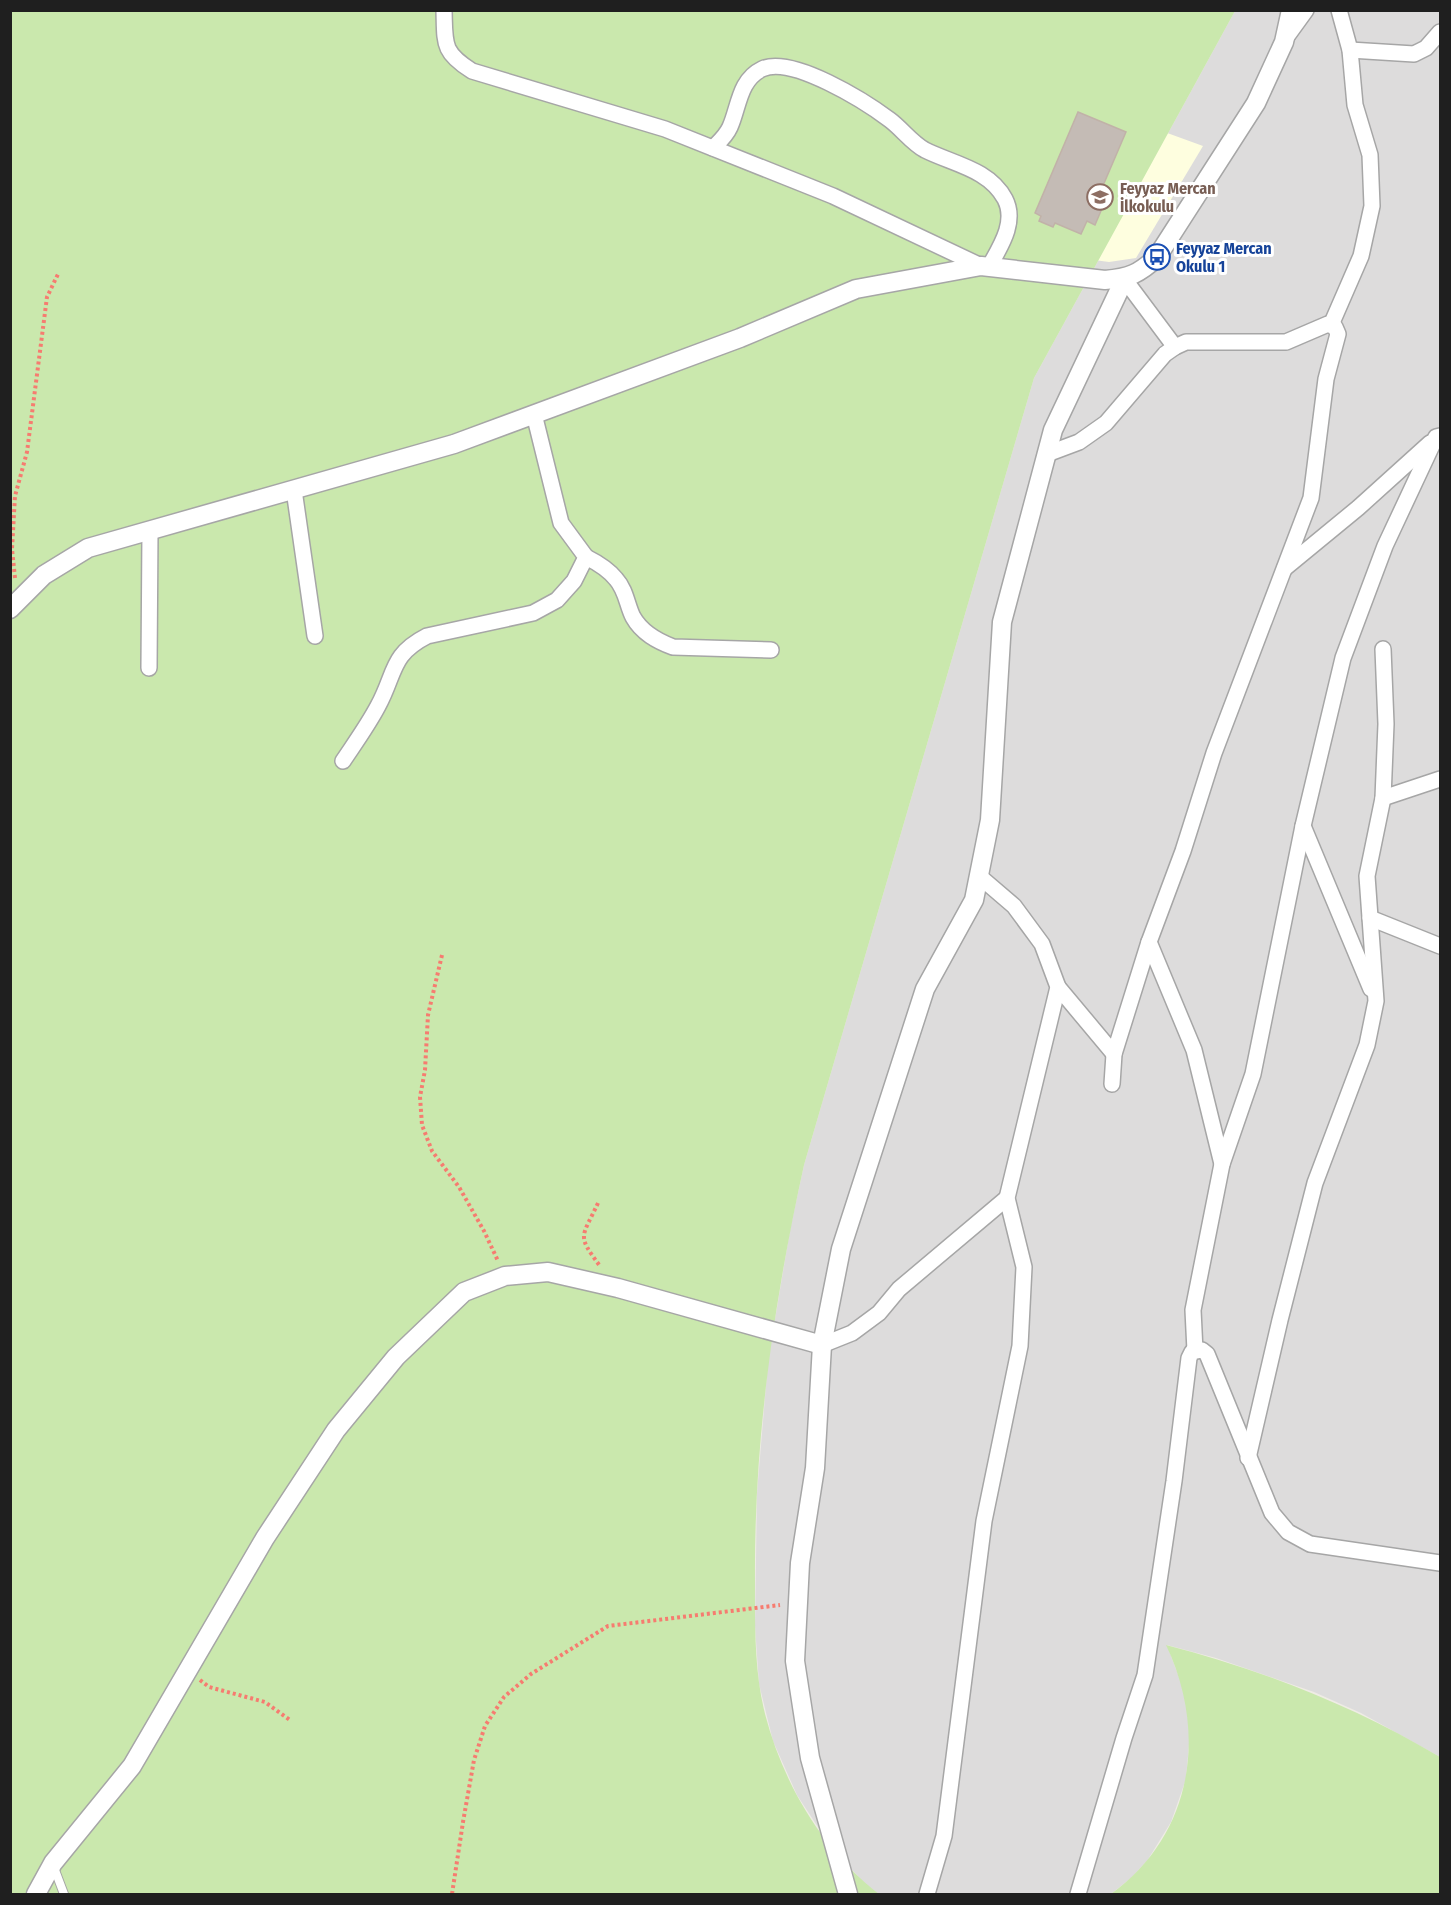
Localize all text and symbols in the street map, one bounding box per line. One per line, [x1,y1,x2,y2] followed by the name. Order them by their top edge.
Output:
[1120,179,1216,216] place label: Feyyaz Mercan İlkokulu
[1085,182,1115,212] school or university icon: Feyyaz Mercan İlkokulu
[1176,239,1272,276] place label: Feyyaz Mercan Okulu 1
[1142,242,1172,272] bus stop icon: Feyyaz Mercan Okulu 1

